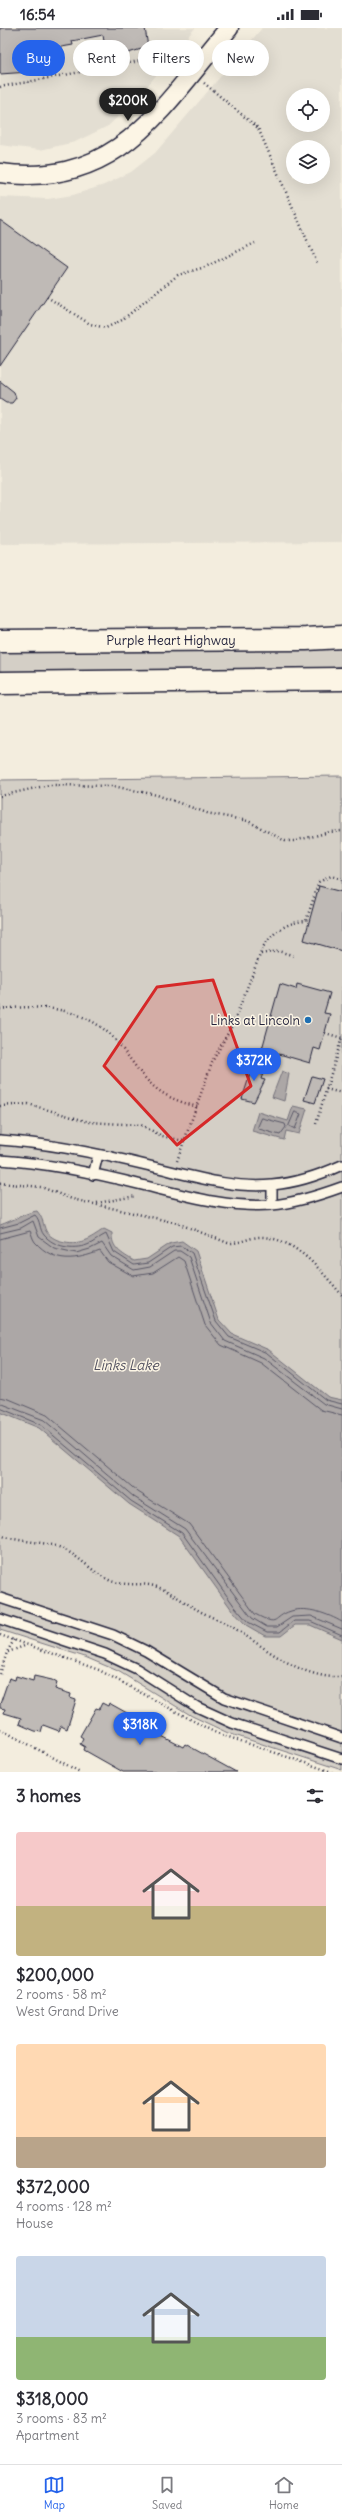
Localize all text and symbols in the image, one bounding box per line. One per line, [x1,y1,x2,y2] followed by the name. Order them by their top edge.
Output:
[20,5,55,24] text: 16:54
[12,40,65,76] chip: Buy
[73,40,130,76] chip: Rent
[138,40,204,76] chip: Filters
[212,40,269,76] chip: New
[100,88,156,122] pin: $200K
[286,88,330,184] map controls
[286,88,330,132] button: locate
[108,92,148,109] text: $200K
[286,140,330,184] button: layers
[106,632,236,649] street label: Purple Heart Highway
[210,1012,300,1029] place label: Links at Lincoln
[303,1015,313,1025] marker: Links at Lincoln
[226,1048,282,1082] pin: $372K
[236,1052,272,1069] text: $372K
[93,1356,160,1374] water label: Links Lake
[112,1712,168,1746] pin: $318K
[122,1716,158,1733] text: $318K
[16,1785,81,1807] text: 3 homes
[304,1785,326,1807] icon: filters
[135,1858,207,1930] icon: home
[16,1964,94,1986] text: $200,000
[16,1986,107,2003] text: 2 rooms · 58 m²
[16,2003,119,2020] text: West Grand Drive
[135,2070,207,2142] icon: home
[16,2176,90,2198] text: $372,000
[16,2198,112,2215] text: 4 rooms · 128 m²
[16,2215,53,2232] text: House
[135,2282,207,2354] icon: home
[16,2388,89,2410] text: $318,000
[16,2410,107,2427] text: 3 rooms · 83 m²
[16,2427,79,2444] text: Apartment
[43,2474,65,2512] tab: Map
[152,2474,182,2512] tab: Saved
[269,2474,299,2512] tab: Home

